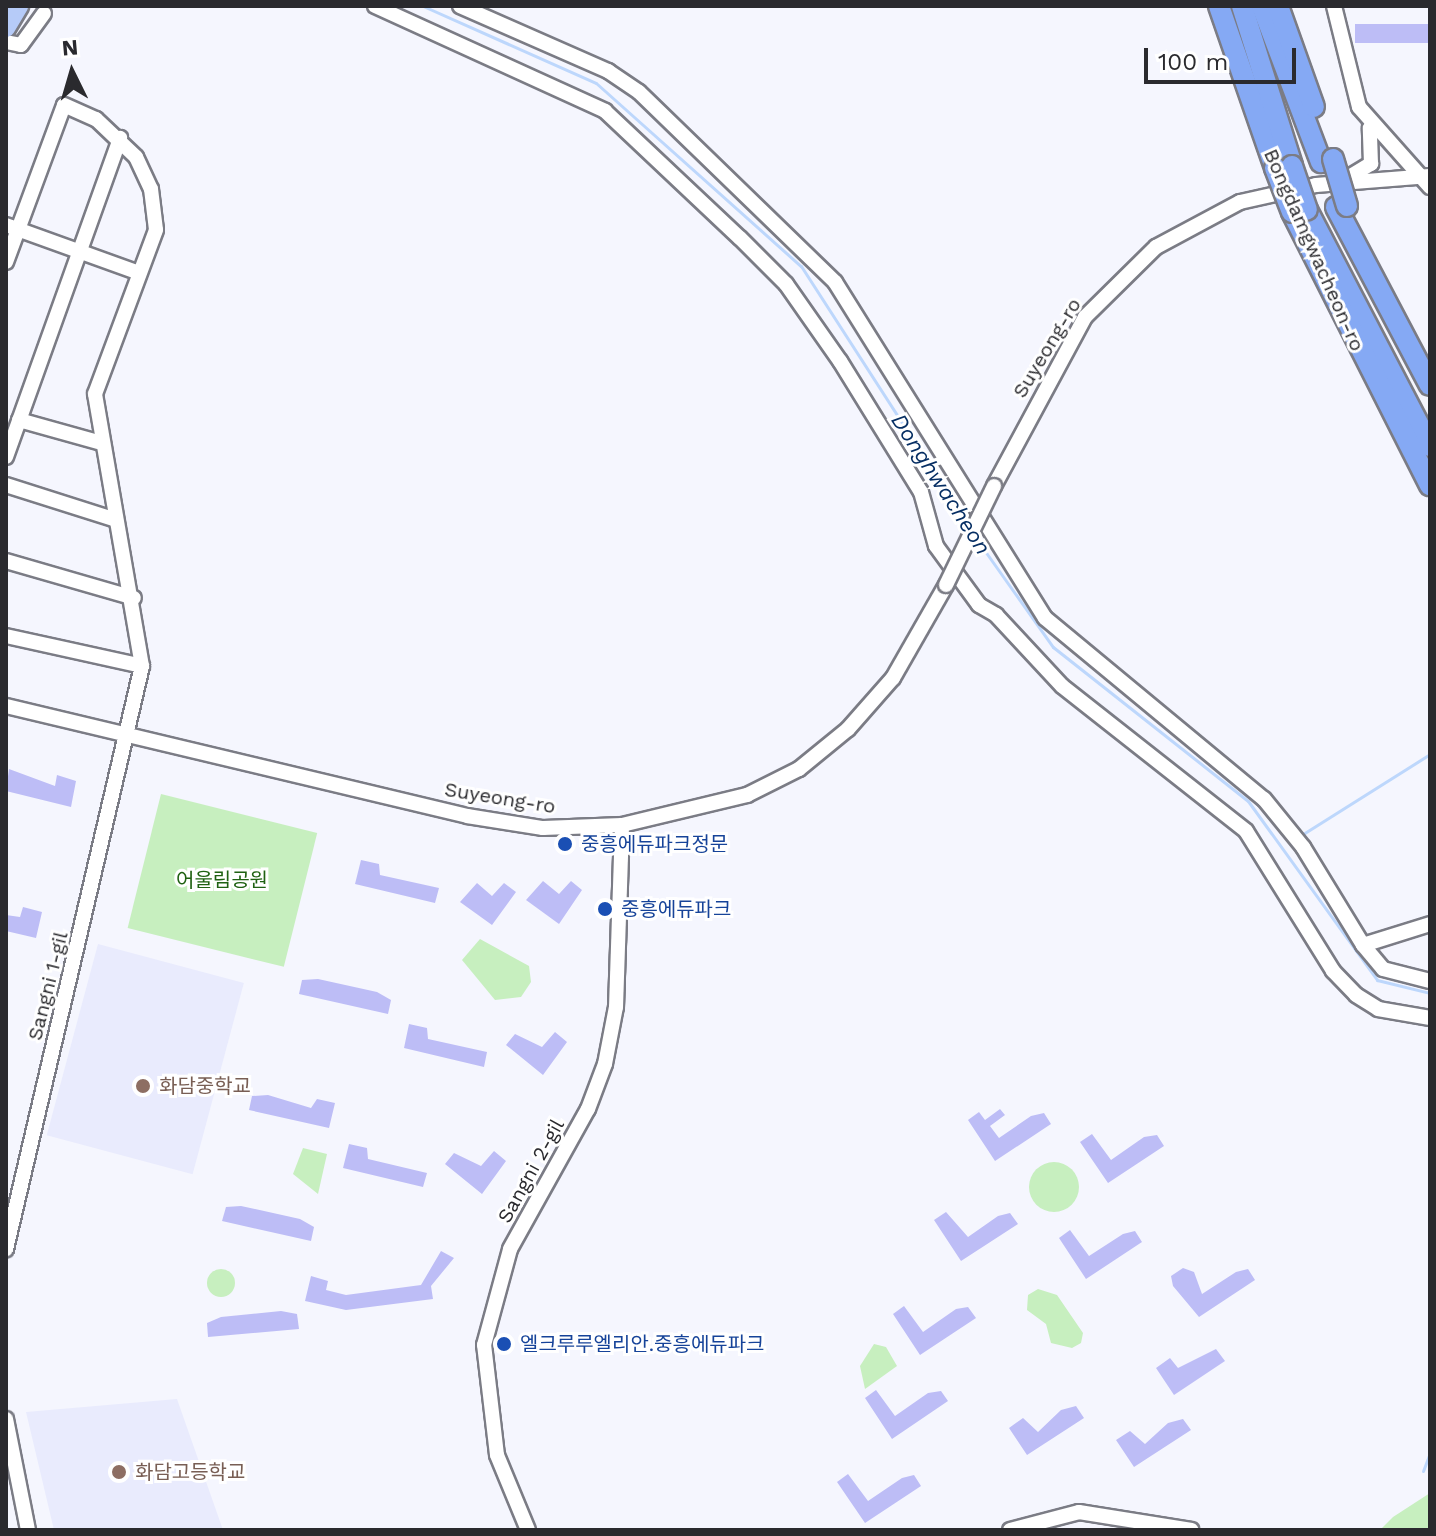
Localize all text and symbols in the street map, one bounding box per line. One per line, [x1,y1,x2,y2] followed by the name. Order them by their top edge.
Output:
[32,32,112,112] north arrow
[1148,32,1300,82] scale bar
[61,34,79,61] text: N
[1158,48,1228,76] text: 100 m
[1259,145,1369,355] street label: Bongdamgwacheon-ro
[1008,294,1086,402] street label: Suyeong-ro
[886,408,996,560] water label: Donghwacheon
[443,777,557,819] street label: Suyeong-ro
[581,832,728,856] place label: 중흥에듀파크정문
[556,835,574,853] marker: 중흥에듀파크정문
[176,868,268,892] park label: 어울림공원
[621,897,731,921] place label: 중흥에듀파크
[596,900,614,918] marker: 중흥에듀파크
[23,929,73,1043] street label: Sangni 1-gil
[159,1074,251,1098] place label: 화담중학교
[134,1077,152,1095] marker: 화담중학교
[493,1115,569,1227] street label: Sangni 2-gil
[520,1332,765,1356] place label: 엘크루루엘리안.중흥에듀파크
[495,1335,513,1353] marker: 엘크루루엘리안.중흥에듀파크
[135,1460,245,1484] place label: 화담고등학교
[110,1463,128,1481] marker: 화담고등학교

